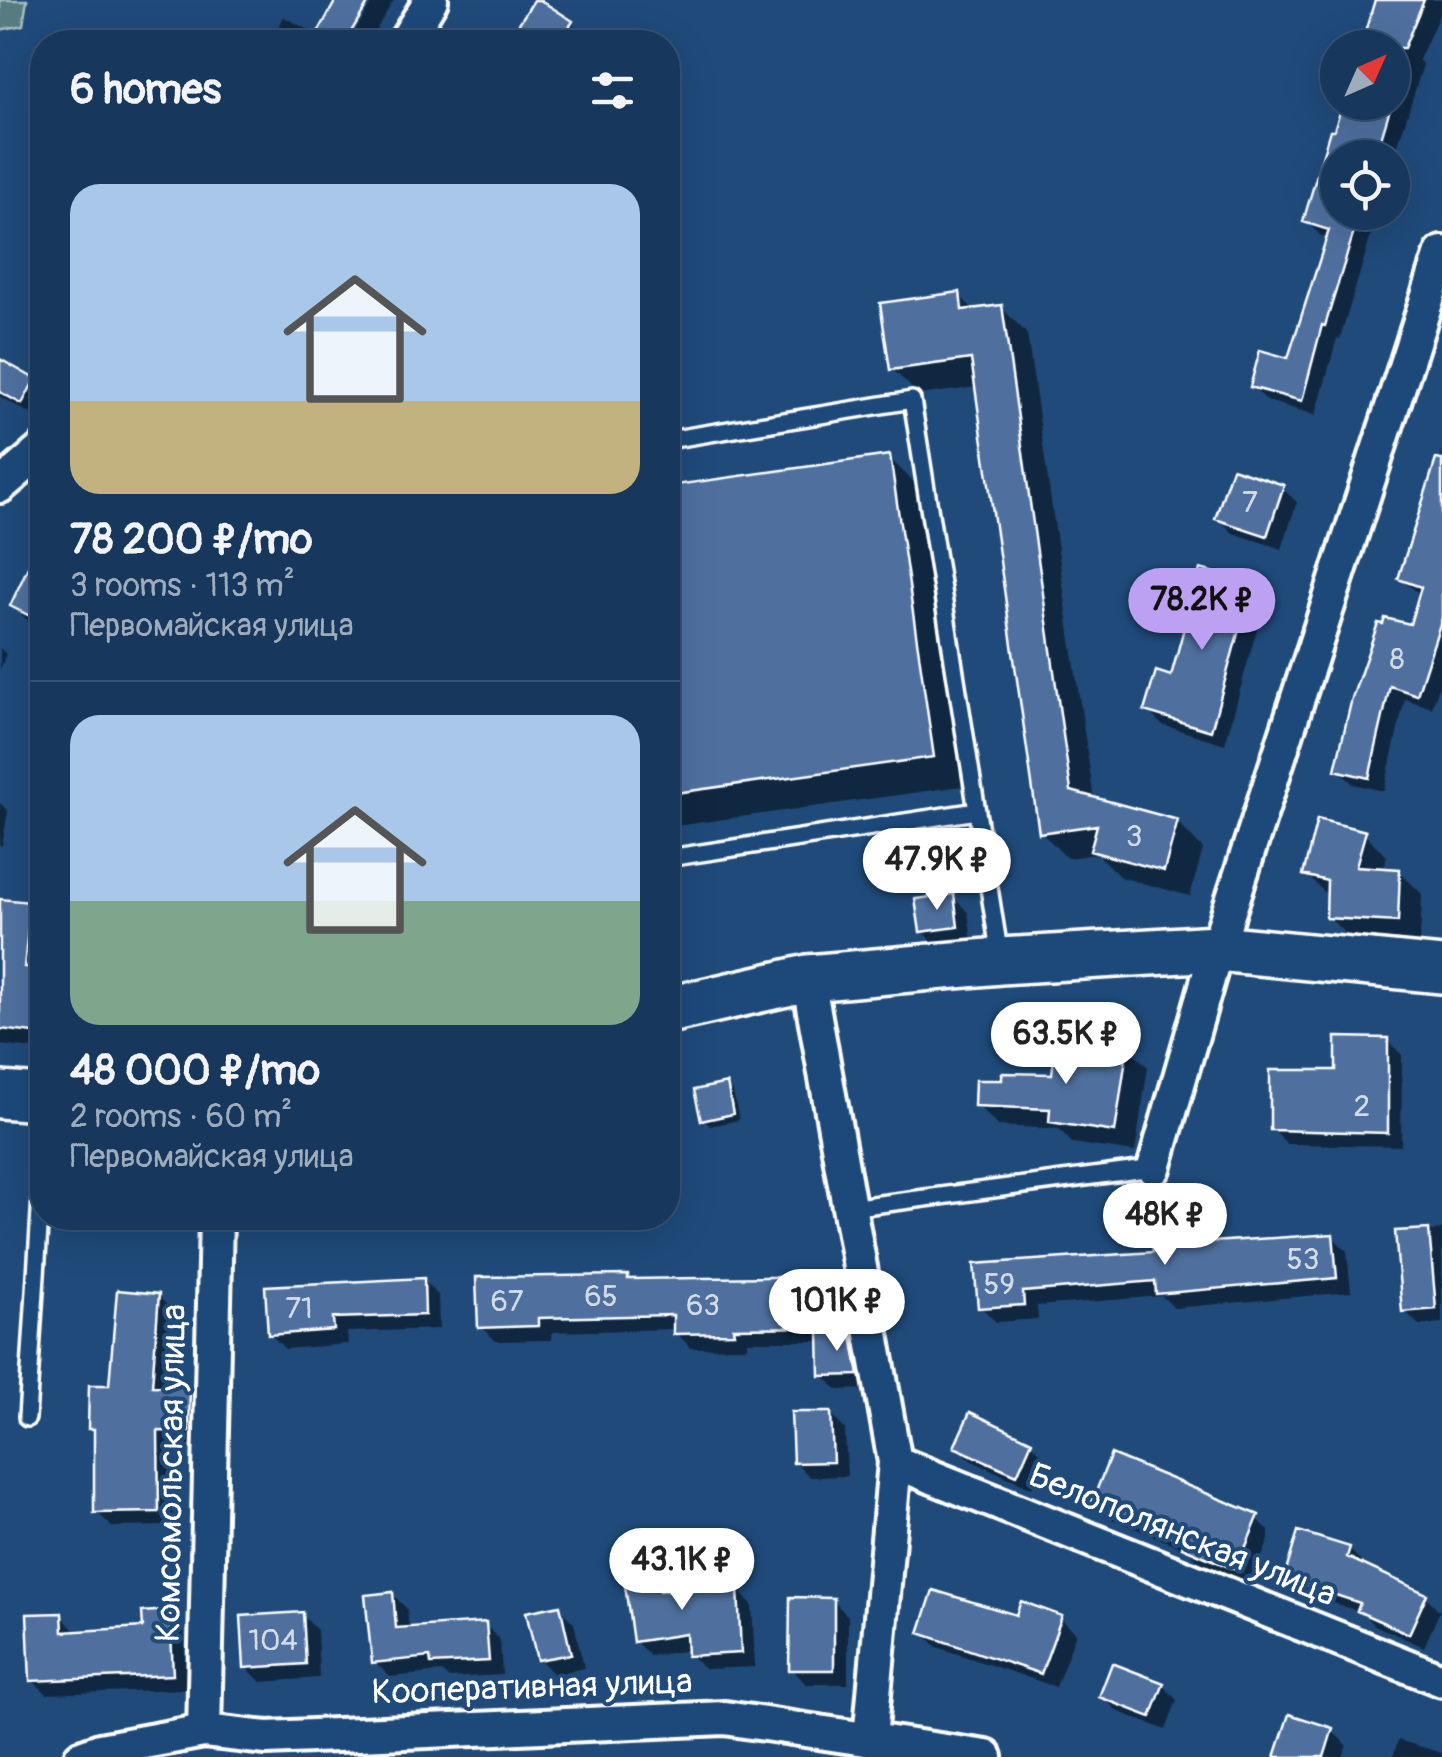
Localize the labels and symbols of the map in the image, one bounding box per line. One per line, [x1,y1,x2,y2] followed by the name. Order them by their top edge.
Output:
[1320,30,1410,120] north arrow
[1242,484,1258,521] house number: 7
[1110,568,1294,653] pin: 78.2K ₽
[1389,641,1405,678] house number: 8
[1126,818,1142,855] house number: 3
[845,828,1029,913] pin: 47.9K ₽
[974,1002,1158,1087] pin: 63.5K ₽
[1354,1088,1370,1125] house number: 2
[1095,1183,1235,1268] pin: 48K ₽
[1287,1241,1320,1278] house number: 53
[983,1266,1015,1303] house number: 59
[756,1269,918,1354] pin: 101K ₽
[584,1278,618,1315] house number: 65
[490,1283,524,1320] house number: 67
[686,1287,720,1324] house number: 63
[285,1290,313,1327] house number: 71
[146,1304,196,1643] street label: Комсомольская улица
[1022,1453,1343,1617] street label: Белополянская улица
[590,1528,774,1613] pin: 43.1K ₽
[248,1622,298,1659] house number: 104
[371,1659,693,1715] street label: Кооперативная улица

